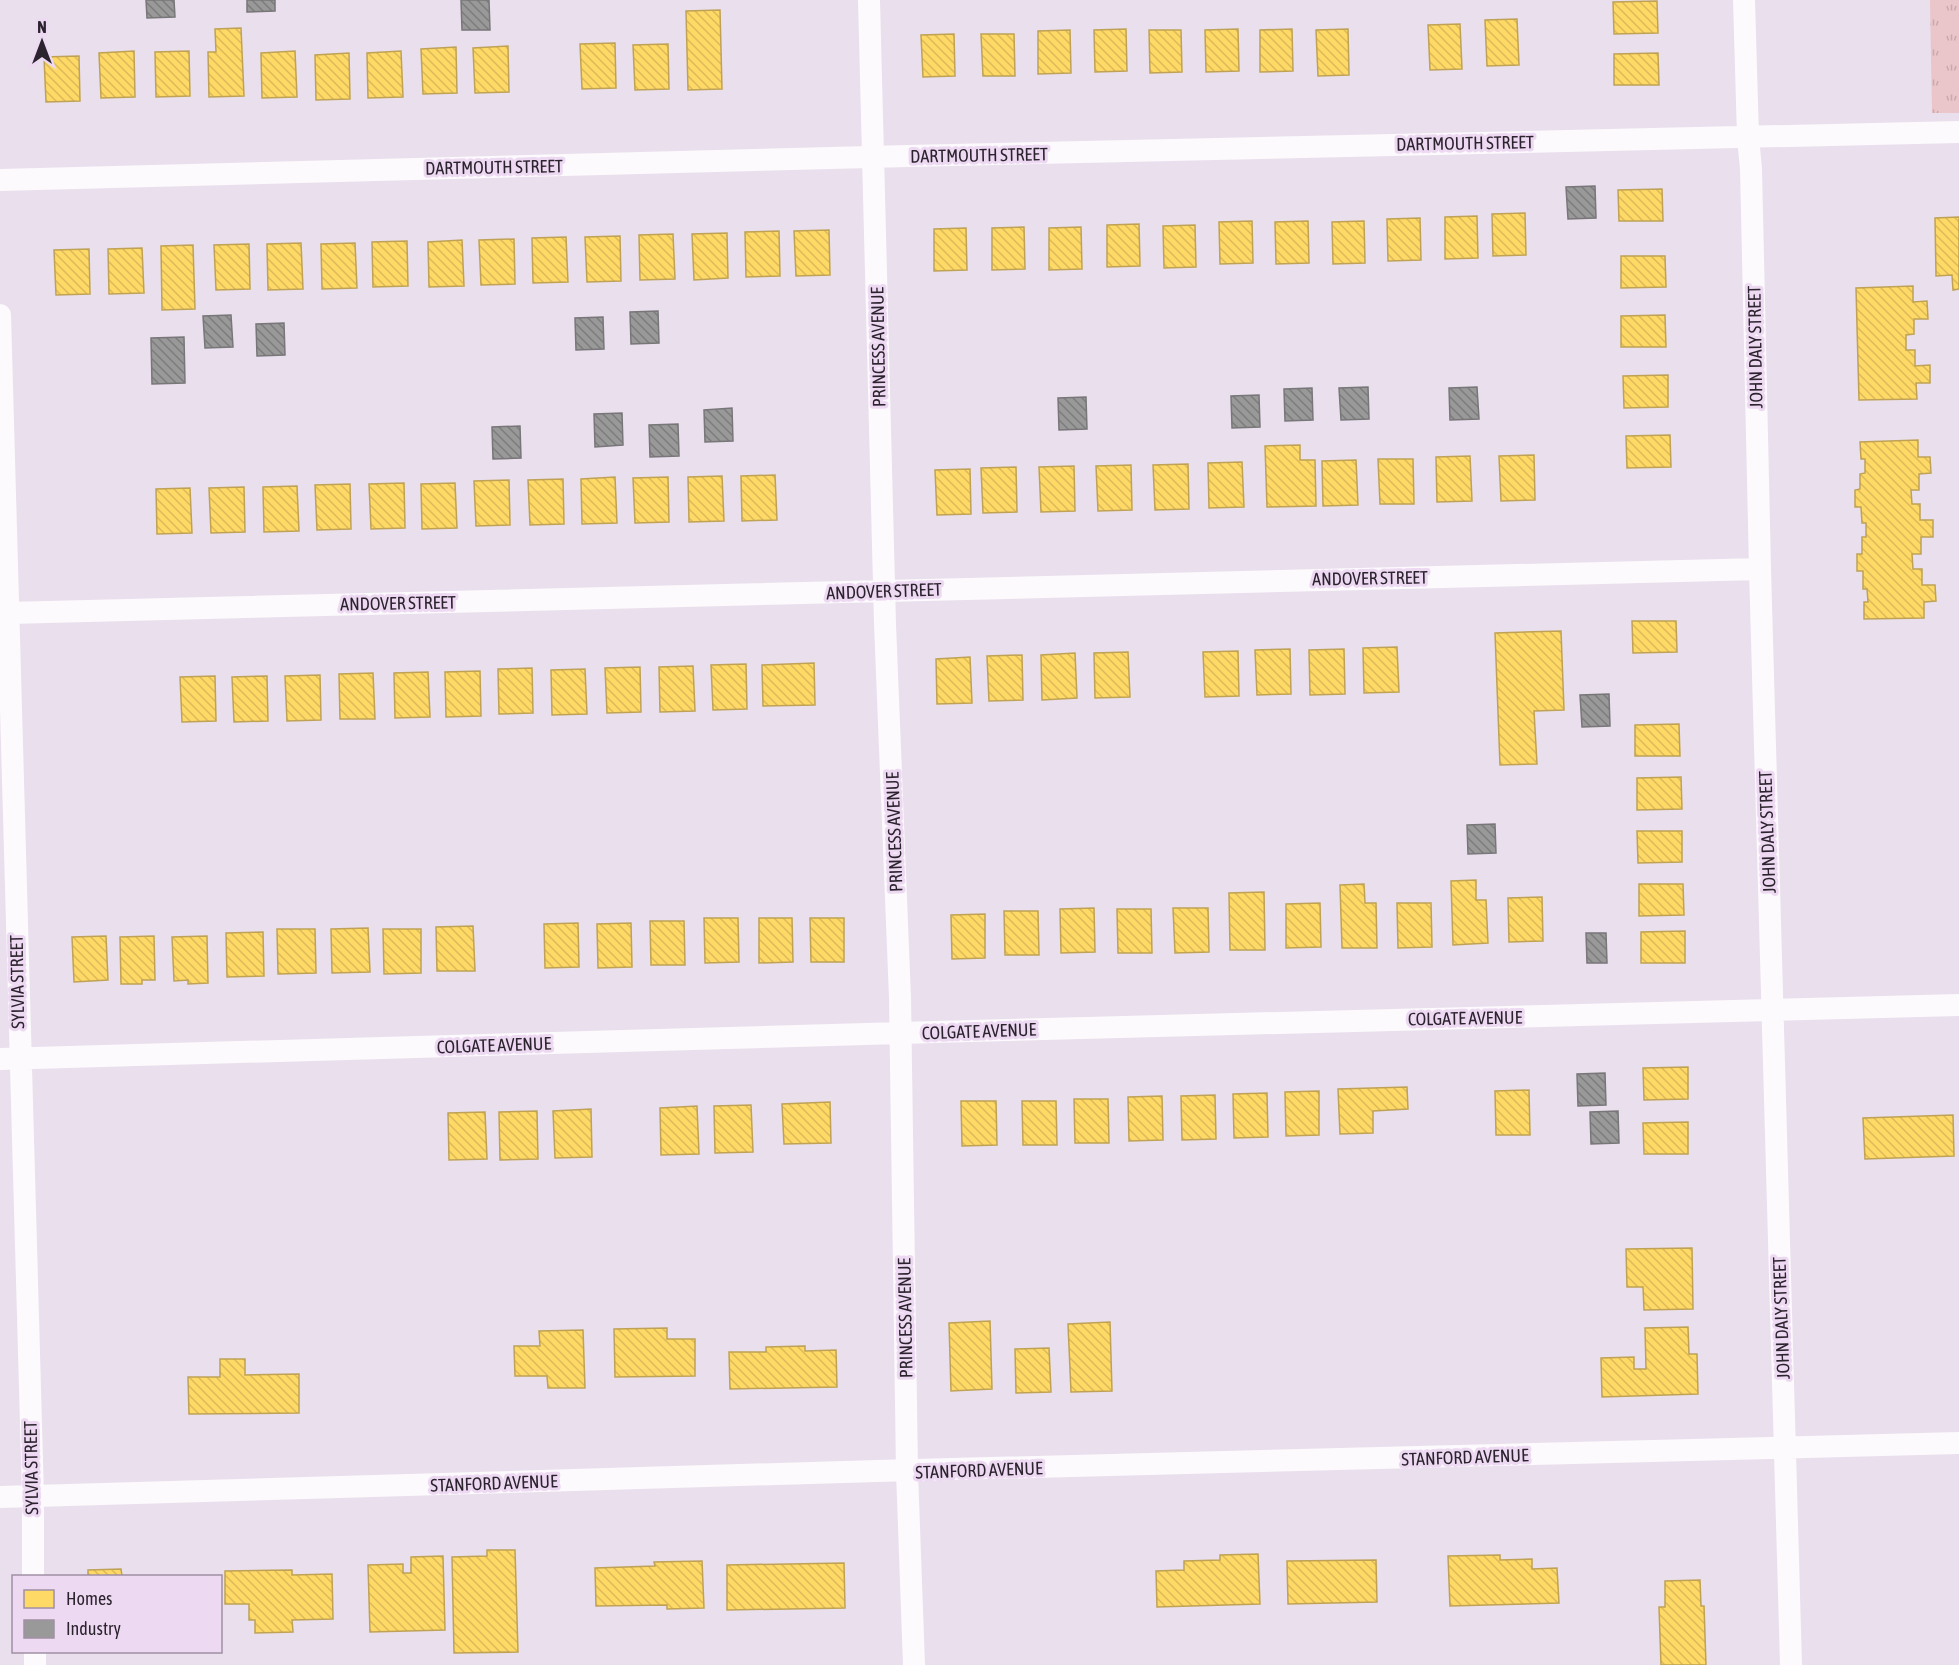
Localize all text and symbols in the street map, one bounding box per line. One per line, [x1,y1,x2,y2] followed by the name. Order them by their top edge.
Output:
[12,12,72,72] north arrow
[37,18,47,36] text: N
[1396,131,1534,155] street label: DARTMOUTH STREET
[910,143,1048,167] street label: DARTMOUTH STREET
[425,155,563,179] street label: DARTMOUTH STREET
[1743,285,1767,408] street label: JOHN DALY STREET
[866,286,890,407] street label: PRINCESS AVENUE
[1312,566,1428,590] street label: ANDOVER STREET
[826,578,942,604] street label: ANDOVER STREET
[340,591,456,615] street label: ANDOVER STREET
[1754,770,1780,894] street label: JOHN DALY STREET
[881,771,907,892] street label: PRINCESS AVENUE
[6,935,28,1029] street label: SYLVIA STREET
[1408,1006,1523,1029] street label: COLGATE AVENUE
[921,1018,1037,1043] street label: COLGATE AVENUE
[436,1032,552,1057] street label: COLGATE AVENUE
[1768,1256,1794,1380] street label: JOHN DALY STREET
[893,1257,917,1378] street label: PRINCESS AVENUE
[20,1421,42,1515] street label: SYLVIA STREET
[1401,1444,1529,1470] street label: STANFORD AVENUE
[915,1457,1043,1483] street label: STANFORD AVENUE
[430,1470,558,1496] street label: STANFORD AVENUE
[12,1575,222,1653] legend
[66,1588,112,1609] text: Homes
[66,1618,121,1639] text: Industry

